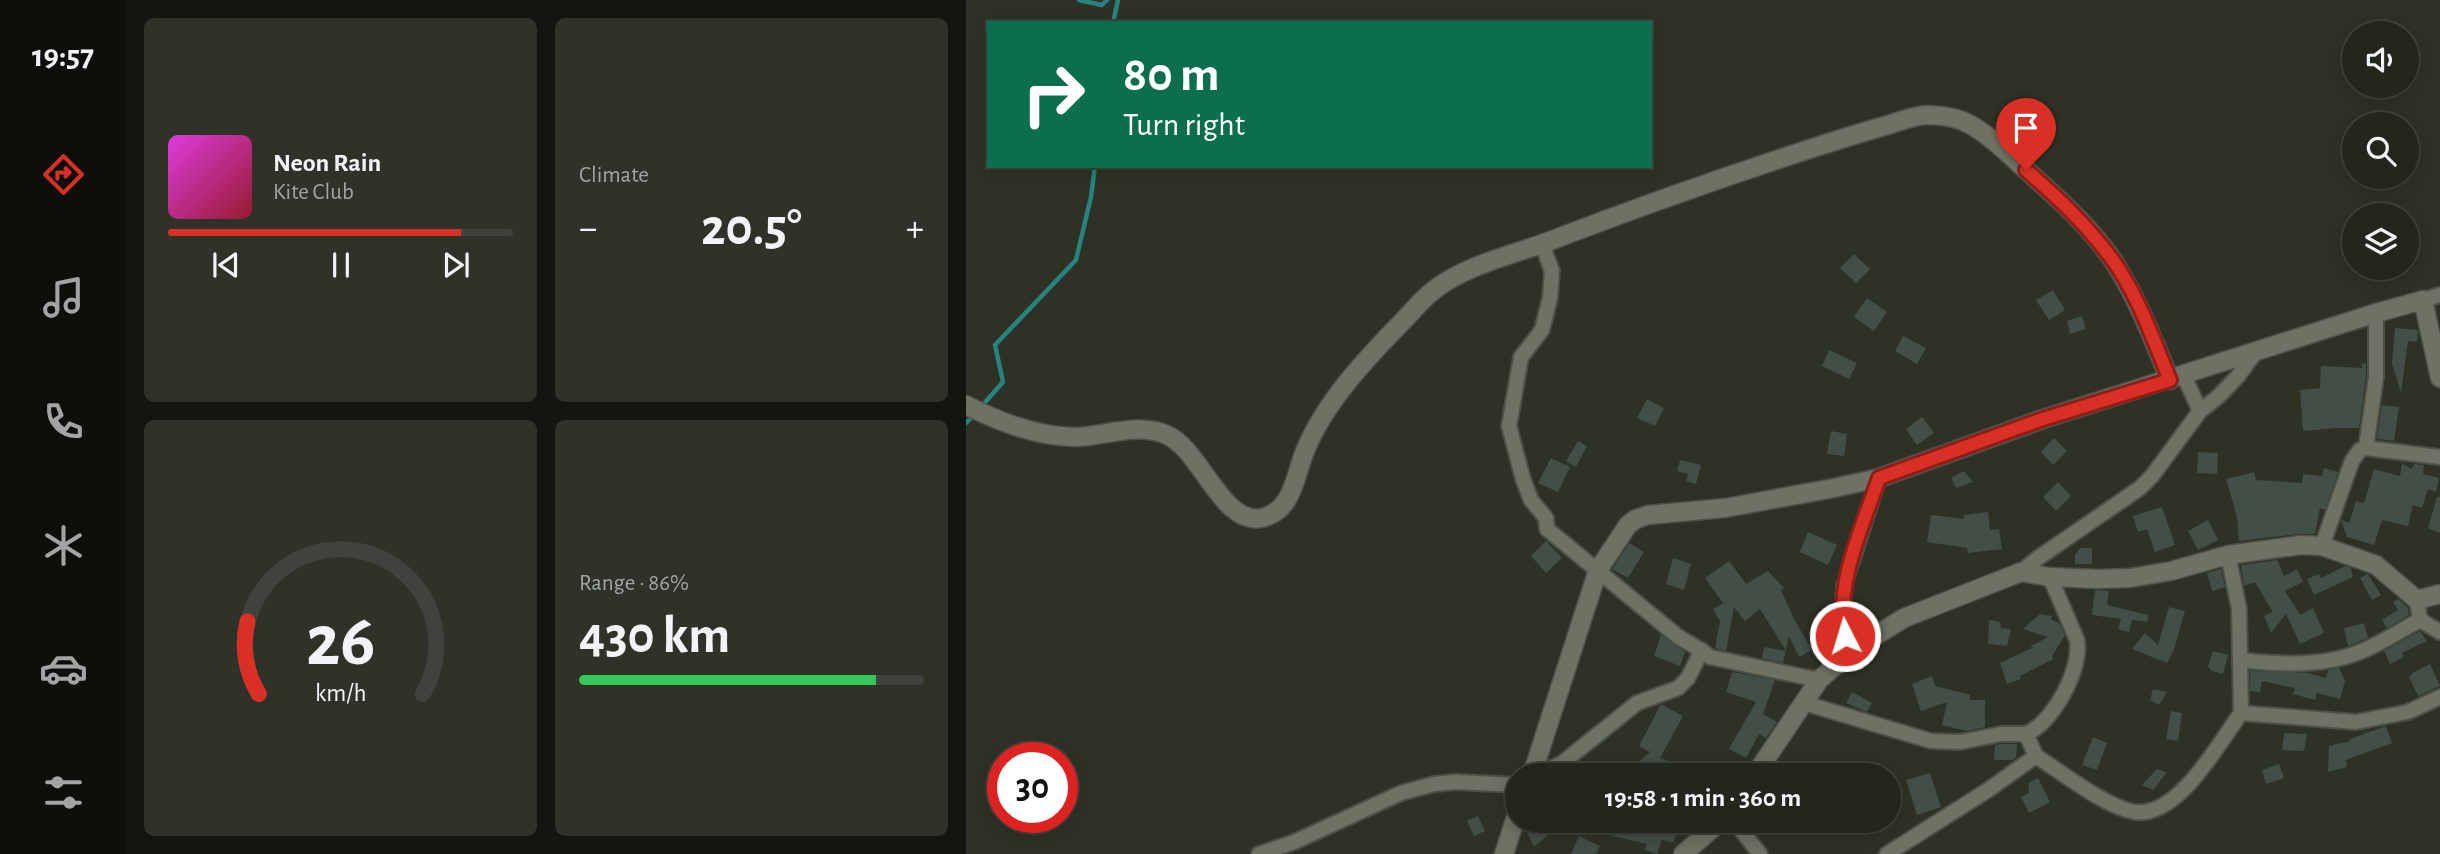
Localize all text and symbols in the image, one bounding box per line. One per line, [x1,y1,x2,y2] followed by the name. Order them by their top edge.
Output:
[2342,21,2419,280] map controls
[2342,21,2419,98] button: sound
[32,40,94,72] text: 19:57
[1008,49,1099,140] icon: right
[1123,51,1220,100] text: 80 m
[1996,98,2056,170] pin
[1123,109,1245,141] text: Turn right
[2007,109,2045,147] icon: arrive
[2342,112,2419,189] button: search
[39,150,88,199] icon: directions
[273,150,381,176] text: Neon Rain
[579,164,649,187] text: Climate
[273,181,354,204] text: Kite Club
[701,202,802,254] text: 20.5°
[2342,203,2419,280] button: layers
[579,210,597,248] text: −
[906,210,924,248] text: +
[207,246,245,284] icon: previous
[322,246,360,284] icon: pause
[437,246,475,284] icon: next
[39,273,88,322] icon: music
[39,397,88,446] icon: phone
[39,521,88,570] icon: climate
[579,572,689,595] text: Range · 86%
[1808,599,1882,673] position arrow
[306,606,375,679] text: 26
[579,610,730,662] text: 430 km
[39,644,88,693] icon: car
[315,681,366,706] text: km/h
[987,742,1078,833] speed limit sign: 30
[39,768,88,817] icon: filters
[1605,785,1801,811] text: 19:58 · 1 min · 360 m

